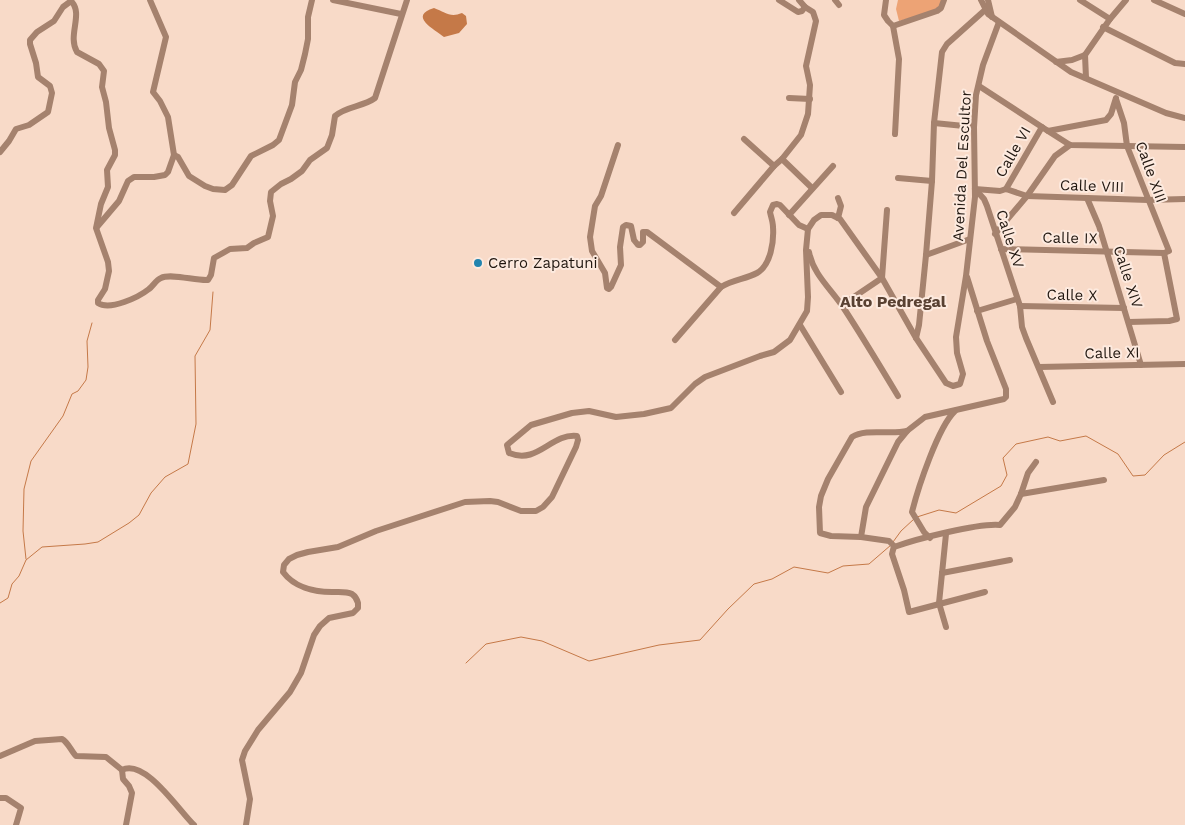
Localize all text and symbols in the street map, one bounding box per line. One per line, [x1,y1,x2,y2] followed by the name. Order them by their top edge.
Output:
[949,90,975,242] street label: Avenida Del Escultor
[991,124,1035,180] street label: Calle VI
[1132,139,1170,205] street label: Calle XIII
[1060,176,1124,196] street label: Calle VIII
[992,208,1028,271] street label: Calle XV
[1042,229,1098,247] street label: Calle IX
[1109,243,1147,311] street label: Calle XIV
[488,254,597,272] place label: Cerro Zapatuni
[472,257,484,269] marker: Cerro Zapatuni
[1047,286,1097,304] street label: Calle X
[840,292,947,311] district label: Alto Pedregal
[1084,344,1140,362] street label: Calle XI

